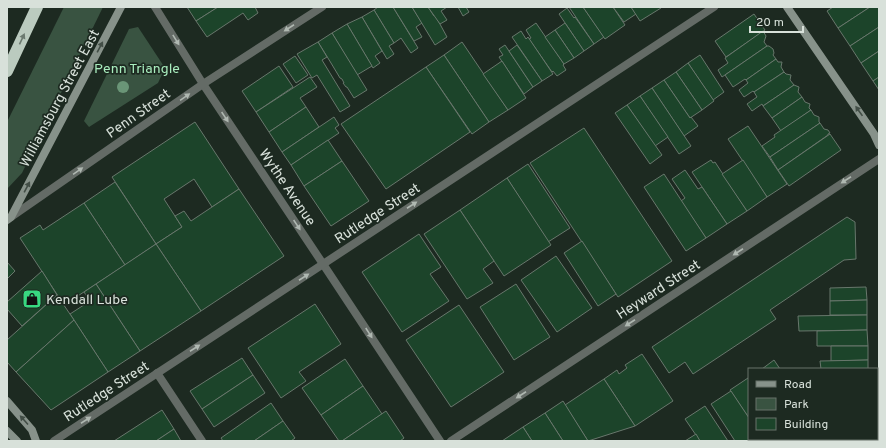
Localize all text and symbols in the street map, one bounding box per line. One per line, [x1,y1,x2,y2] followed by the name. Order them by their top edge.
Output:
[750,8,803,34] scale bar
[756,15,784,31] text: 20 m
[284,24,294,32] one-way arrow
[17,27,104,170] street label: Williamsburg Street East
[19,33,25,44] one-way arrow
[172,34,179,46] one-way arrow
[97,42,103,53] one-way arrow
[94,61,180,78] park label: Penn Triangle
[104,86,174,143] street label: Penn Street
[179,93,190,101] one-way arrow
[855,106,863,117] one-way arrow
[221,112,229,122] one-way arrow
[255,146,319,230] street label: Wythe Avenue
[73,167,83,175] one-way arrow
[841,176,852,184] one-way arrow
[332,180,424,248] street label: Rutledge Street
[24,182,30,193] one-way arrow
[407,201,417,209] one-way arrow
[293,220,301,230] one-way arrow
[733,248,743,256] one-way arrow
[614,257,704,324] street label: Heyward Street
[298,273,309,281] one-way arrow
[21,288,43,310] shop icon: Kendall Lube
[46,292,128,309] place label: Kendall Lube
[624,320,635,327] one-way arrow
[365,328,373,339] one-way arrow
[190,344,200,352] one-way arrow
[61,358,153,426] street label: Rutledge Street
[748,368,878,440] legend
[784,377,812,393] text: Road
[516,391,526,399] one-way arrow
[784,397,809,413] text: Park
[19,415,28,425] one-way arrow
[81,416,92,423] one-way arrow
[784,417,828,433] text: Building

